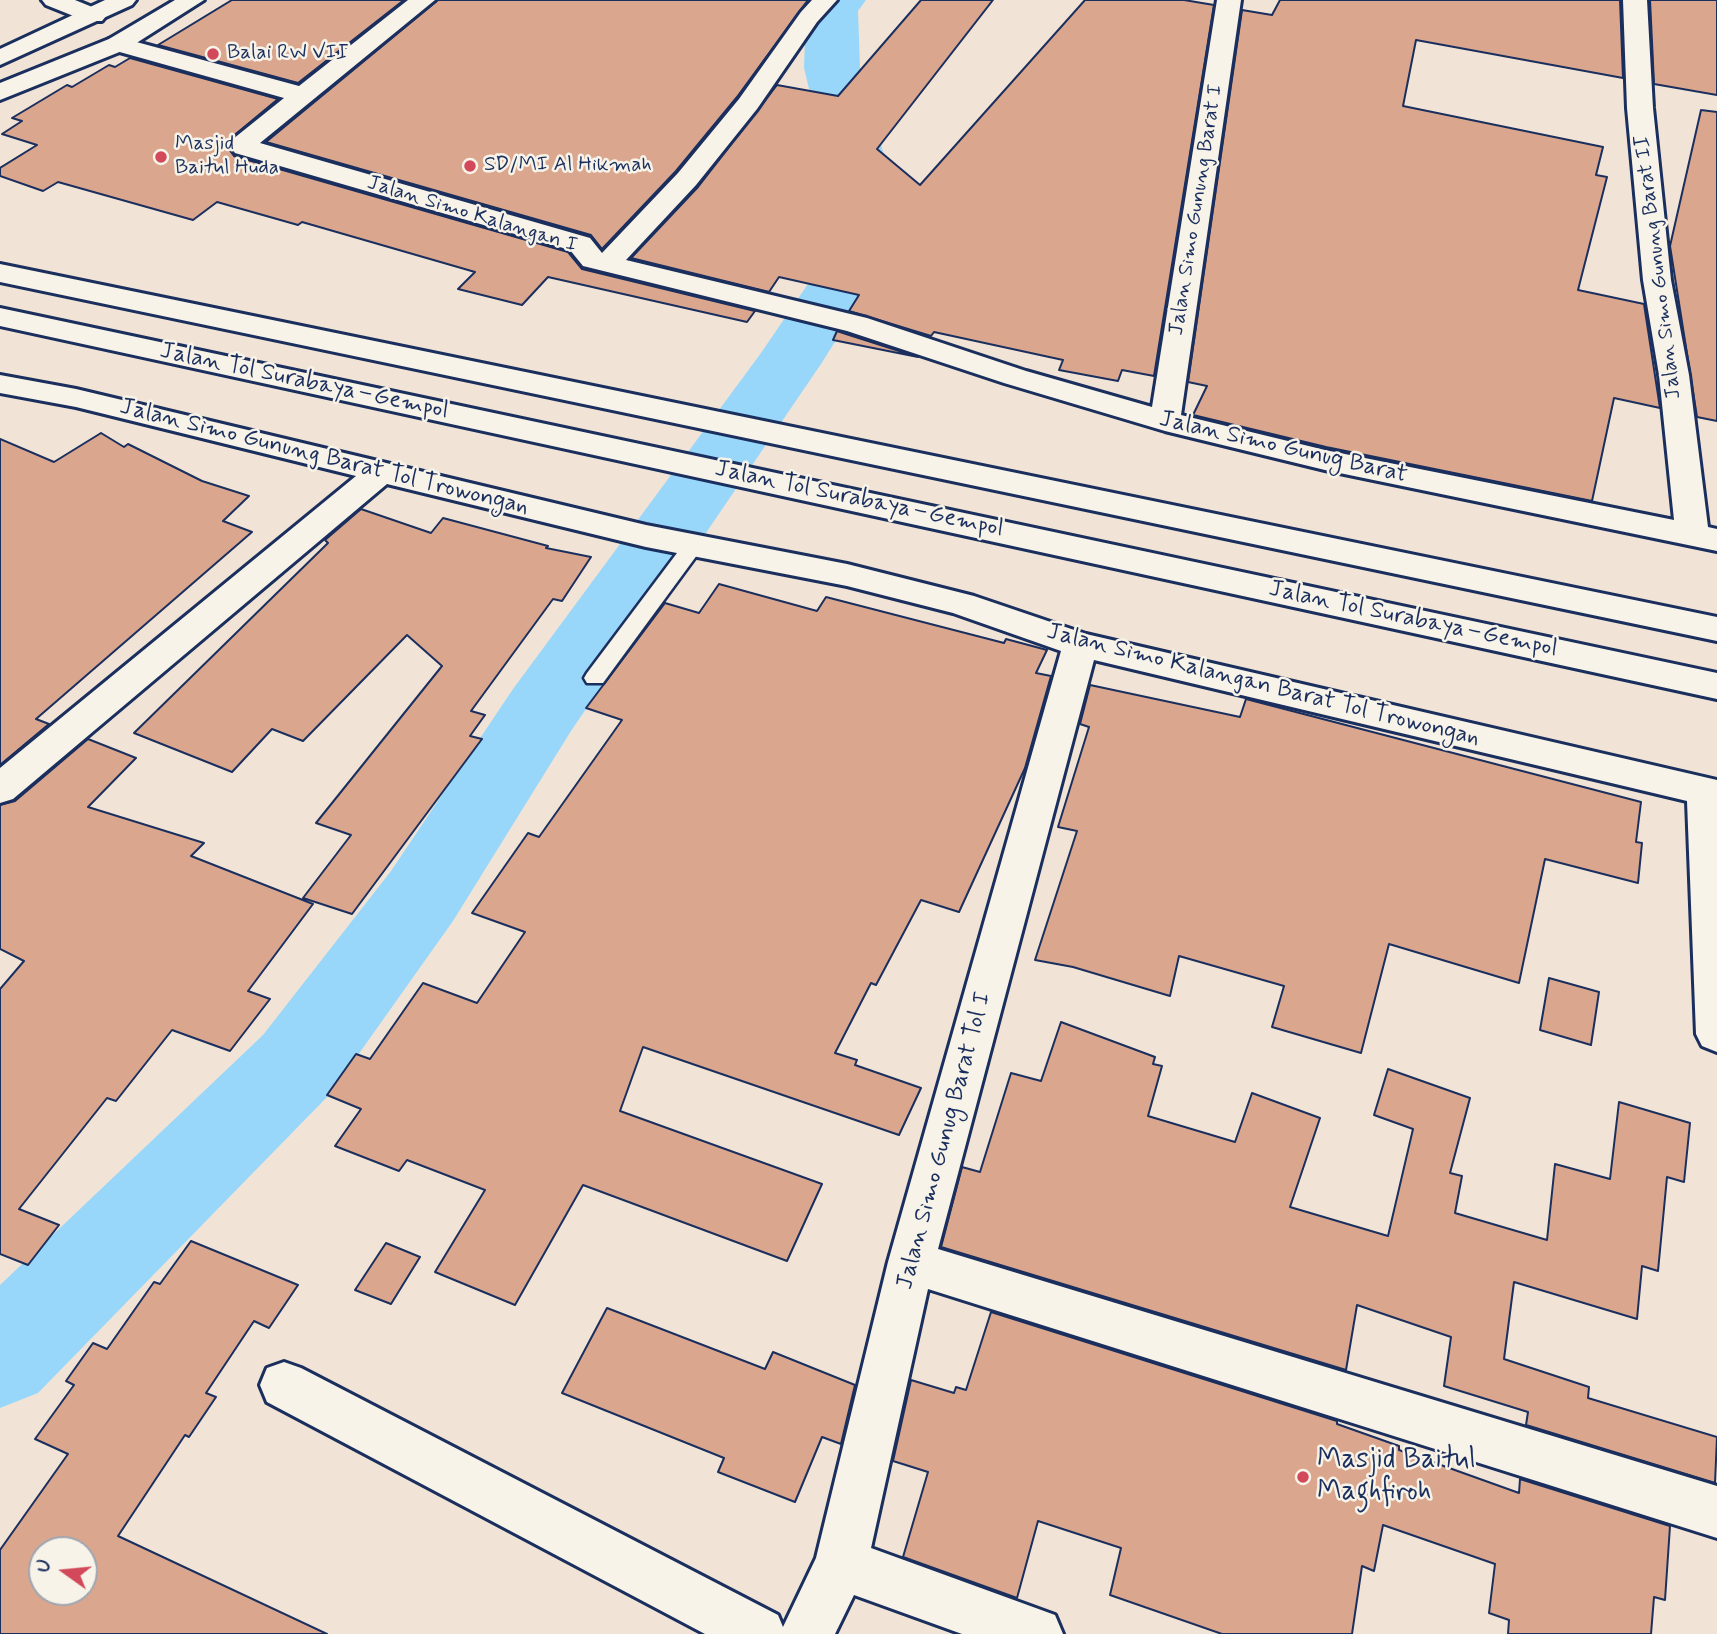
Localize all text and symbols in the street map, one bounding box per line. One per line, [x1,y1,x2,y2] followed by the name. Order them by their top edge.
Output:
[227,41,349,67] place label: Balai RW VII
[205,46,221,62] marker: Balai RW VII
[1165,83,1229,337] street label: Jalan Simo Gunung Barat I
[175,132,279,182] place label: Masjid Baitul Huda
[1630,133,1688,401] street label: Jalan Simo Gunung Barat II
[153,149,169,165] marker: Masjid Baitul Huda
[484,153,652,179] place label: SD/MI Al Hikmah
[462,158,478,174] marker: SD/MI Al Hikmah
[364,171,580,259] street label: Jalan Simo Kalangan I
[157,337,451,427] street label: Jalan Tol Surabaya–Gempol
[117,393,531,523] street label: Jalan Simo Gunung Barat Tol Trowongan
[1156,405,1410,491] street label: Jalan Simo Gunug Barat
[712,455,1006,545] street label: Jalan Tol Surabaya–Gempol
[1266,575,1560,665] street label: Jalan Tol Surabaya–Gempol
[1043,618,1483,754] street label: Jalan Simo Kalangan Barat Tol Trowongan
[891,989,999,1293] street label: Jalan Simo Gunug Barat Tol I
[1317,1444,1476,1510] place label: Masjid Baitul Maghfiroh
[1295,1469,1311,1485] marker: Masjid Baitul Maghfiroh
[28,1536,98,1606] north arrow
[30,1557,58,1575] text: U

